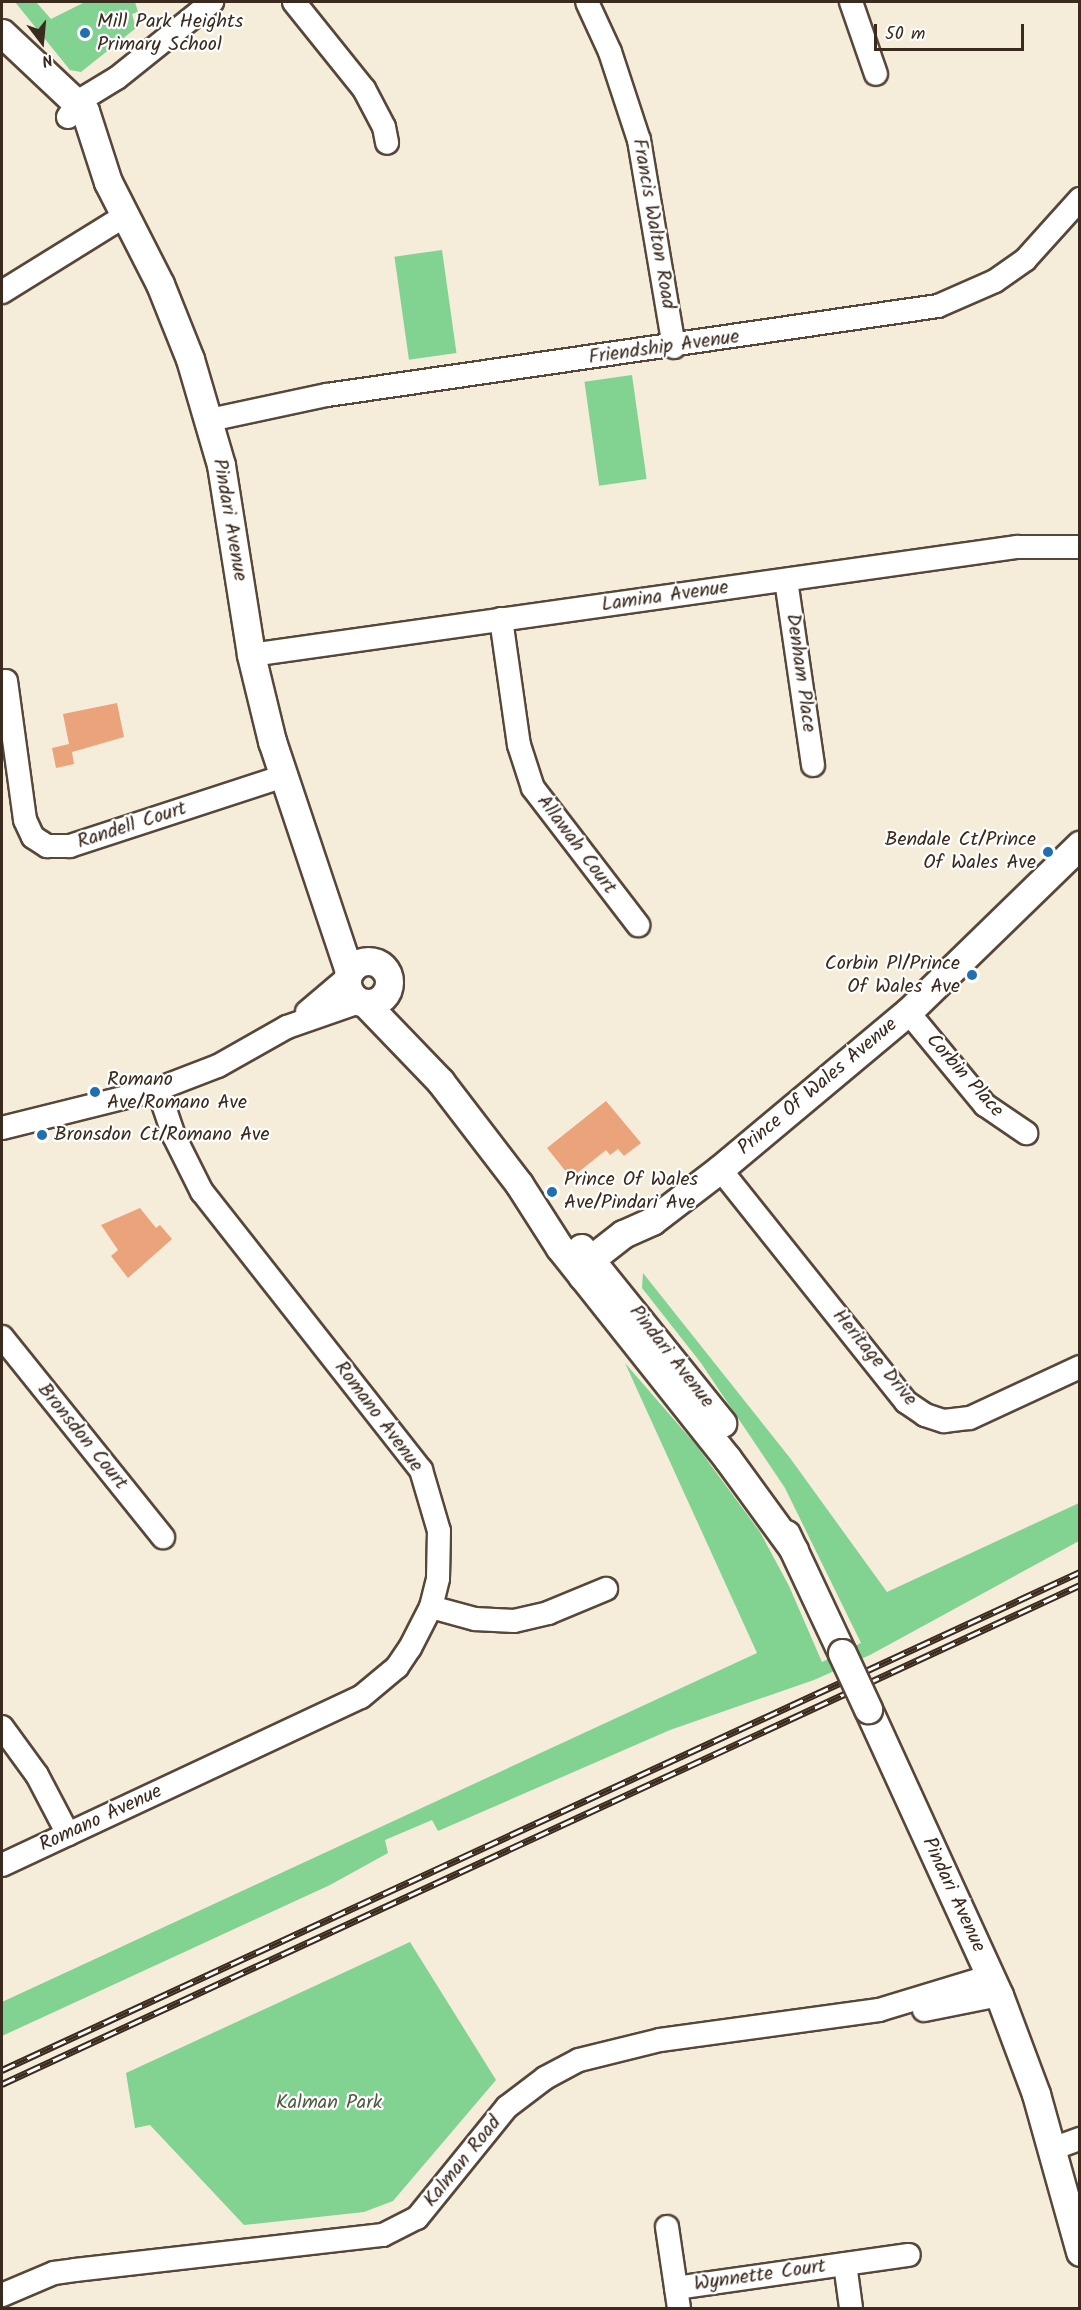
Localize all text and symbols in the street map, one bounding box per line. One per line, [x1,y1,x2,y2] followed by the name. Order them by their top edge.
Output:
[97,10,243,57] place label: Mill Park Heights Primary School
[12,12,72,72] north arrow
[877,12,1027,50] scale bar
[885,20,925,49] text: 50 m
[78,26,92,40] marker: Mill Park Heights Primary School
[39,46,55,73] text: N
[626,137,680,311] street label: Francis Walton Road
[587,326,741,370] street label: Friendship Avenue
[206,457,252,583] street label: Pindari Avenue
[600,576,730,618] street label: Lamina Avenue
[780,612,820,734] street label: Denham Place
[531,791,621,899] street label: Allawah Court
[74,797,190,855] street label: Randell Court
[885,828,1036,875] place label: Bendale Ct/Prince Of Wales Ave
[1041,845,1055,859] marker: Bendale Ct/Prince Of Wales Ave
[825,952,960,999] place label: Corbin Pl/Prince Of Wales Ave
[965,968,979,982] marker: Corbin Pl/Prince Of Wales Ave
[733,1013,903,1161] street label: Prince Of Wales Avenue
[920,1029,1008,1123] street label: Corbin Place
[107,1068,247,1115] place label: Romano Ave/Romano Ave
[88,1085,102,1099] marker: Romano Ave/Romano Ave
[54,1123,269,1147] place label: Bronsdon Ct/Romano Ave
[35,1128,49,1142] marker: Bronsdon Ct/Romano Ave
[564,1168,698,1215] place label: Prince Of Wales Ave/Pindari Ave
[545,1185,559,1199] marker: Prince Of Wales Ave/Pindari Ave
[623,1301,719,1413] street label: Pindari Avenue
[827,1305,921,1411] street label: Heritage Drive
[328,1357,428,1477] street label: Romano Avenue
[32,1379,132,1495] street label: Bronsdon Court
[36,1780,166,1858] street label: Romano Avenue
[916,1834,990,1956] street label: Pindari Avenue
[276,2091,382,2115] park label: Kalman Park
[419,2112,507,2212] street label: Kalman Road
[693,2255,827,2297] street label: Wynnette Court

